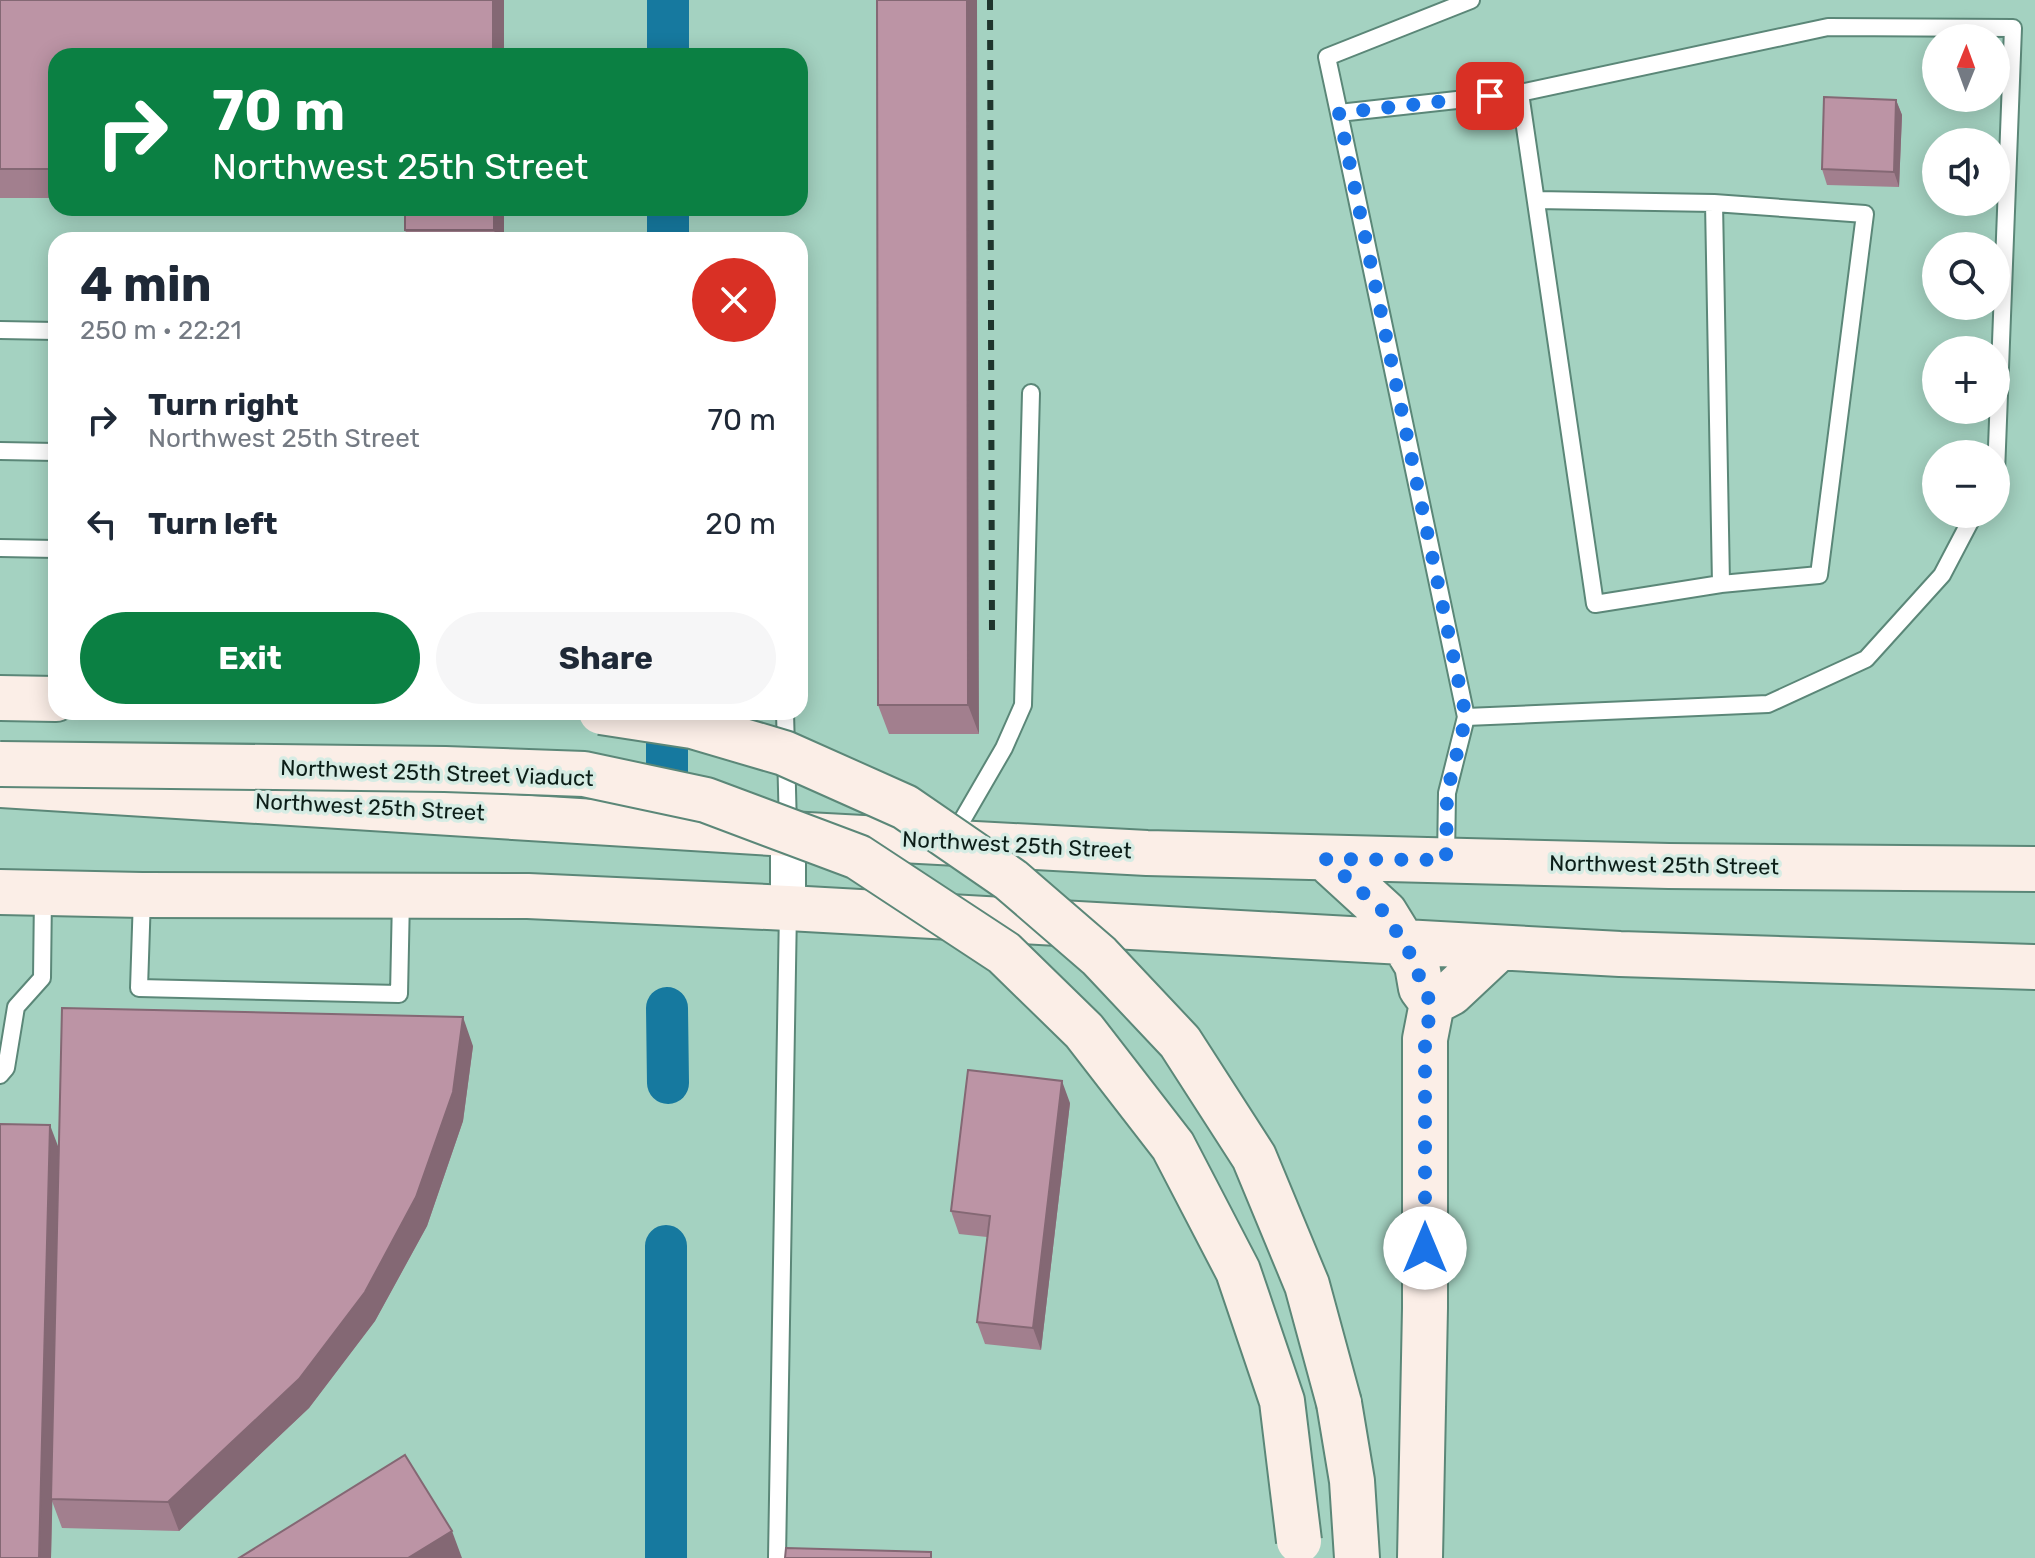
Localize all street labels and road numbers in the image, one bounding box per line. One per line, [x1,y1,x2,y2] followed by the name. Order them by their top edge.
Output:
[280,754,595,792] street label: Northwest 25th Street Viaduct
[254,788,486,827] street label: Northwest 25th Street
[901,826,1133,865] street label: Northwest 25th Street
[1549,849,1780,881] street label: Northwest 25th Street

